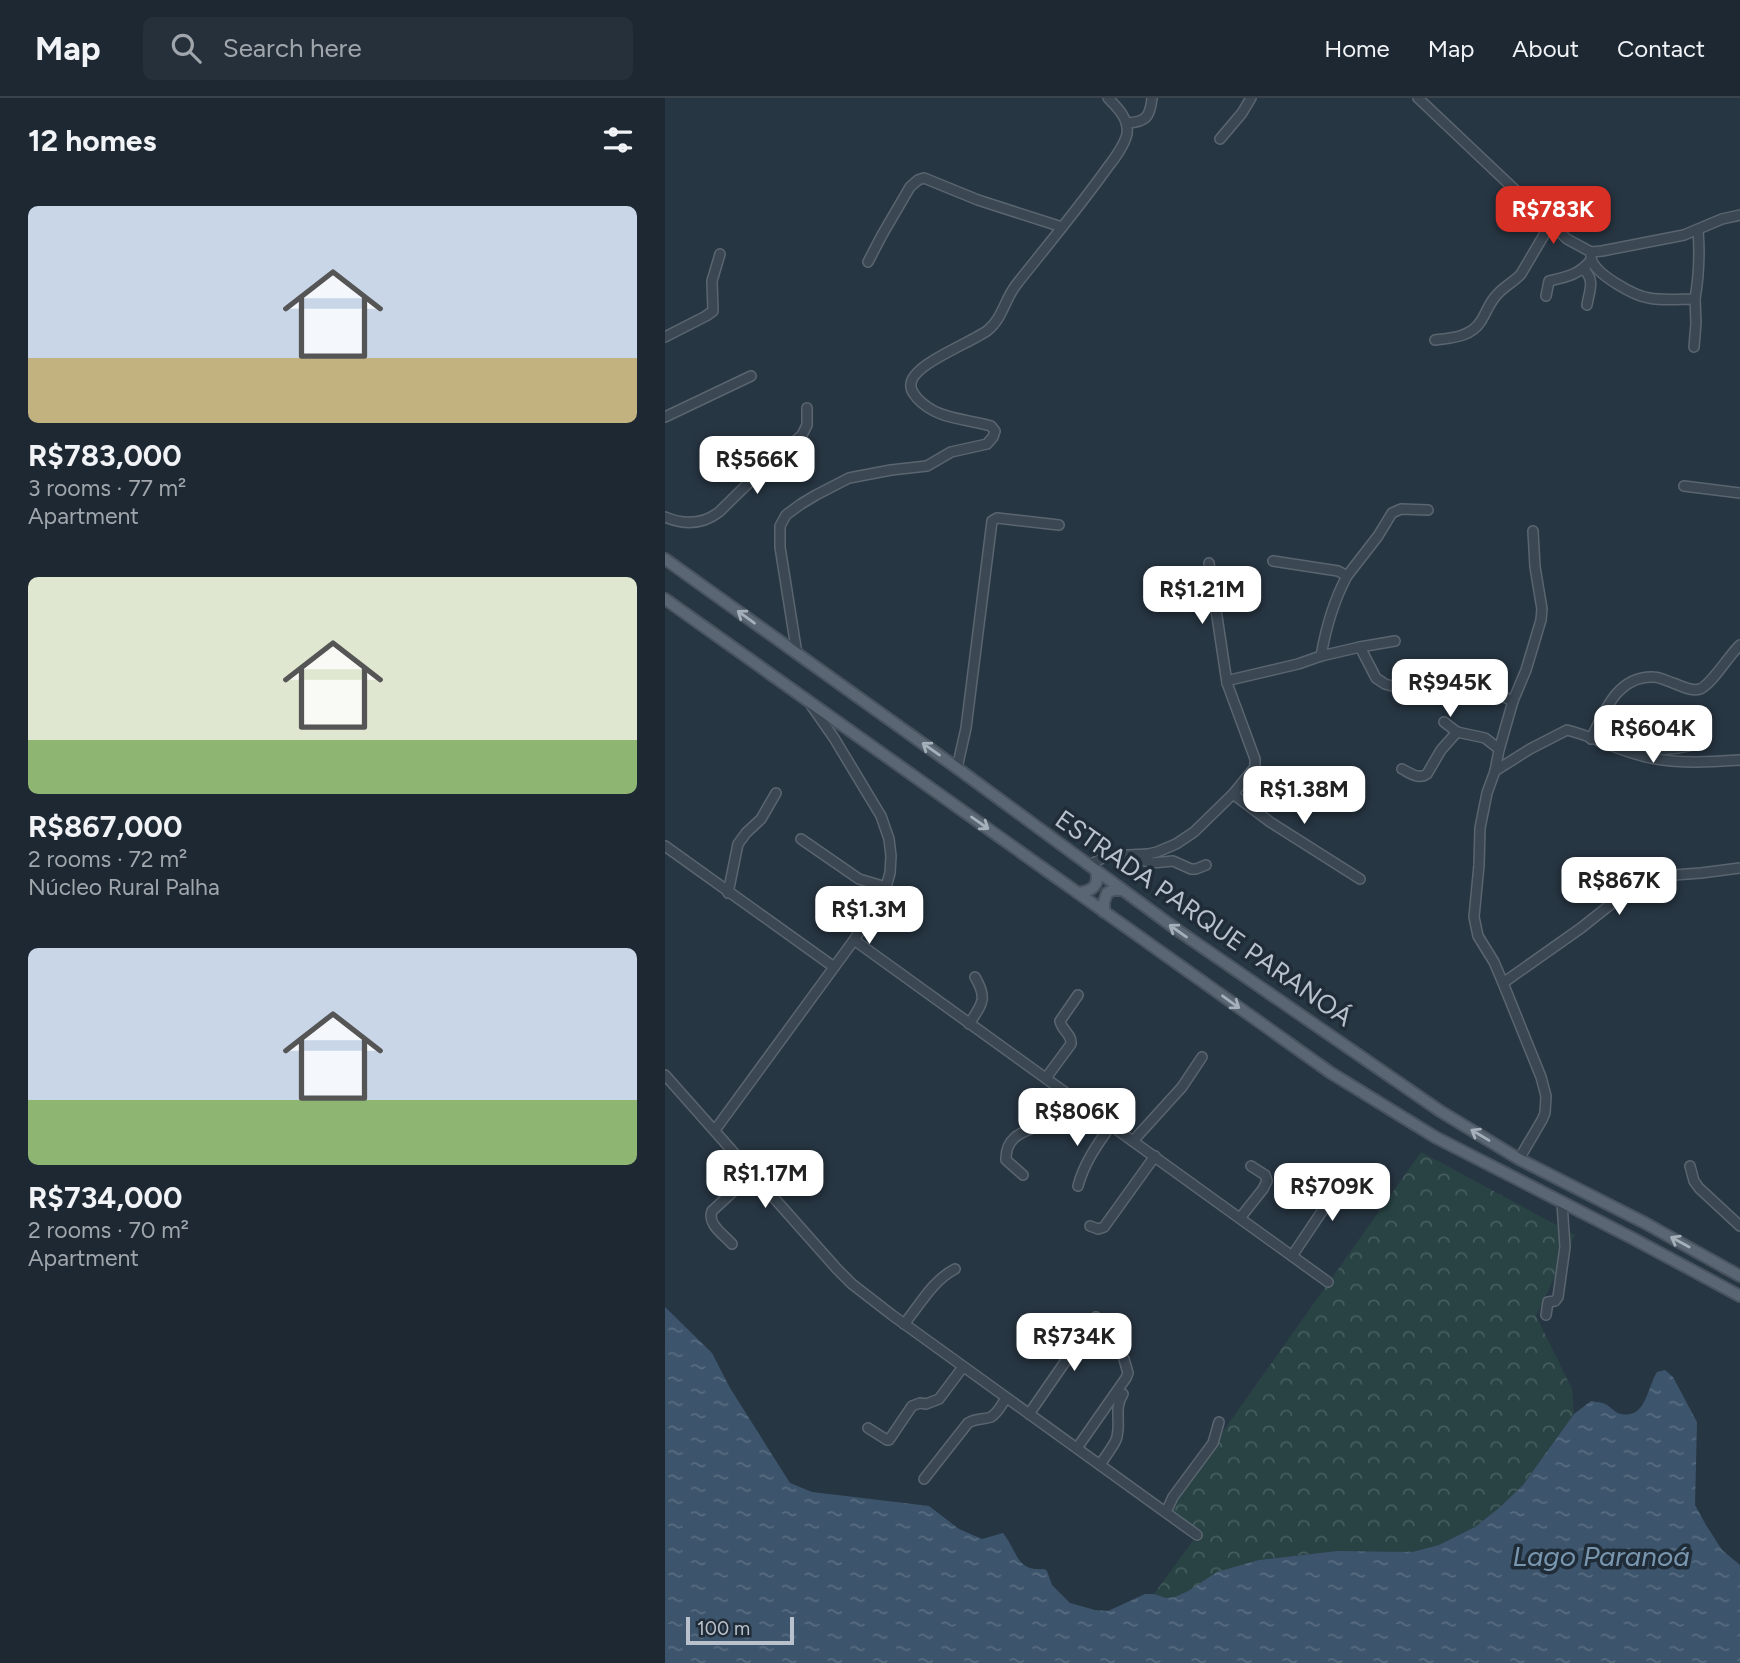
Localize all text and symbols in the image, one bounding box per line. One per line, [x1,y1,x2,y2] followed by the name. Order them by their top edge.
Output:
[143,17,633,80] search box
[35,29,101,68] text: Map
[167,29,205,67] icon: search
[223,32,362,64] text: Search here
[1324,34,1390,63] text: Home
[1428,34,1474,63] text: Map
[1512,34,1579,63] text: About
[1617,34,1705,63] text: Contact
[599,121,637,159] icon: filters
[28,122,156,159] text: 12 homes
[1496,186,1610,246] pin: R$783K
[1512,195,1594,223] text: R$783K
[270,251,396,377] icon: home
[700,436,814,496] pin: R$566K
[28,437,182,474] text: R$783,000
[716,445,798,473] text: R$566K
[28,474,186,502] text: 3 rooms · 77 m²
[28,502,139,530] text: Apartment
[1137,566,1267,626] pin: R$1.21M
[1159,575,1245,603] text: R$1.21M
[737,610,756,624] one-way arrow
[270,622,396,748] icon: home
[1393,660,1507,719] pin: R$945K
[1408,668,1492,696] text: R$945K
[1596,706,1710,765] pin: R$604K
[1610,714,1696,742] text: R$604K
[922,742,941,756] one-way arrow
[1239,766,1369,826] pin: R$1.38M
[1259,775,1349,803] text: R$1.38M
[1049,803,1359,1033] street label: ESTRADA PARQUE PARANOÁ
[28,808,182,845] text: R$867,000
[970,816,989,830] one-way arrow
[28,845,187,873] text: 2 rooms · 72 m²
[1562,858,1676,917] pin: R$867K
[1577,866,1661,894] text: R$867K
[28,873,220,901] text: Núcleo Rural Palha
[812,886,926,946] pin: R$1.3M
[831,895,907,923] text: R$1.3M
[1169,924,1188,938] one-way arrow
[270,993,396,1119] icon: home
[1221,995,1240,1009] one-way arrow
[1020,1088,1134,1148] pin: R$806K
[1034,1097,1120,1125] text: R$806K
[1470,1128,1490,1142] one-way arrow
[700,1150,830,1210] pin: R$1.17M
[722,1159,808,1187] text: R$1.17M
[1275,1164,1389,1223] pin: R$709K
[1290,1172,1374,1200] text: R$709K
[28,1179,182,1216] text: R$734,000
[28,1216,189,1244] text: 2 rooms · 70 m²
[1671,1235,1691,1249] one-way arrow
[28,1244,139,1272] text: Apartment
[1017,1314,1131,1373] pin: R$734K
[1032,1322,1116,1350] text: R$734K
[1512,1539,1690,1573] water label: Lago Paranoá
[686,1614,795,1646] scale bar
[697,1617,750,1640] text: 100 m

